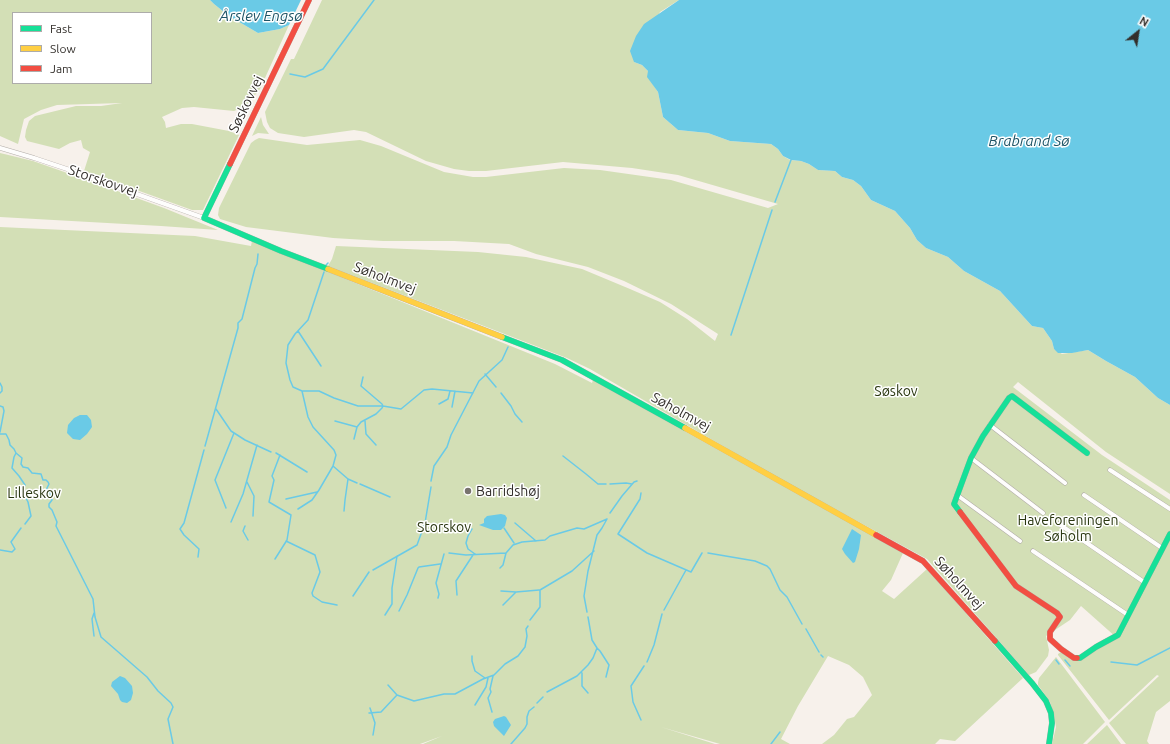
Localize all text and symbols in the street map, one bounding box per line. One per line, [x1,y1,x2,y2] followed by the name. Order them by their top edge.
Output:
[220,7,302,25] water label: Årslev Engsø
[12,12,152,84] legend
[1118,12,1158,52] north arrow
[1137,14,1151,29] text: N
[50,22,72,35] text: Fast
[50,42,76,55] text: Slow
[50,62,72,75] text: Jam
[225,73,267,135] street label: Søskovvej
[989,132,1069,150] water label: Brabrand Sø
[66,161,140,201] street label: Storskovvej
[351,258,419,298] street label: Søholmvej
[874,383,918,399] park label: Søskov
[648,389,714,435] street label: Søholmvej
[476,483,540,499] place label: Barridshøj
[7,485,61,501] park label: Lilleskov
[463,486,473,496] marker: Barridshøj
[1017,512,1119,544] park label: Haveforeningen Søholm
[417,519,471,535] park label: Storskov
[931,553,987,613] street label: Søholmvej

